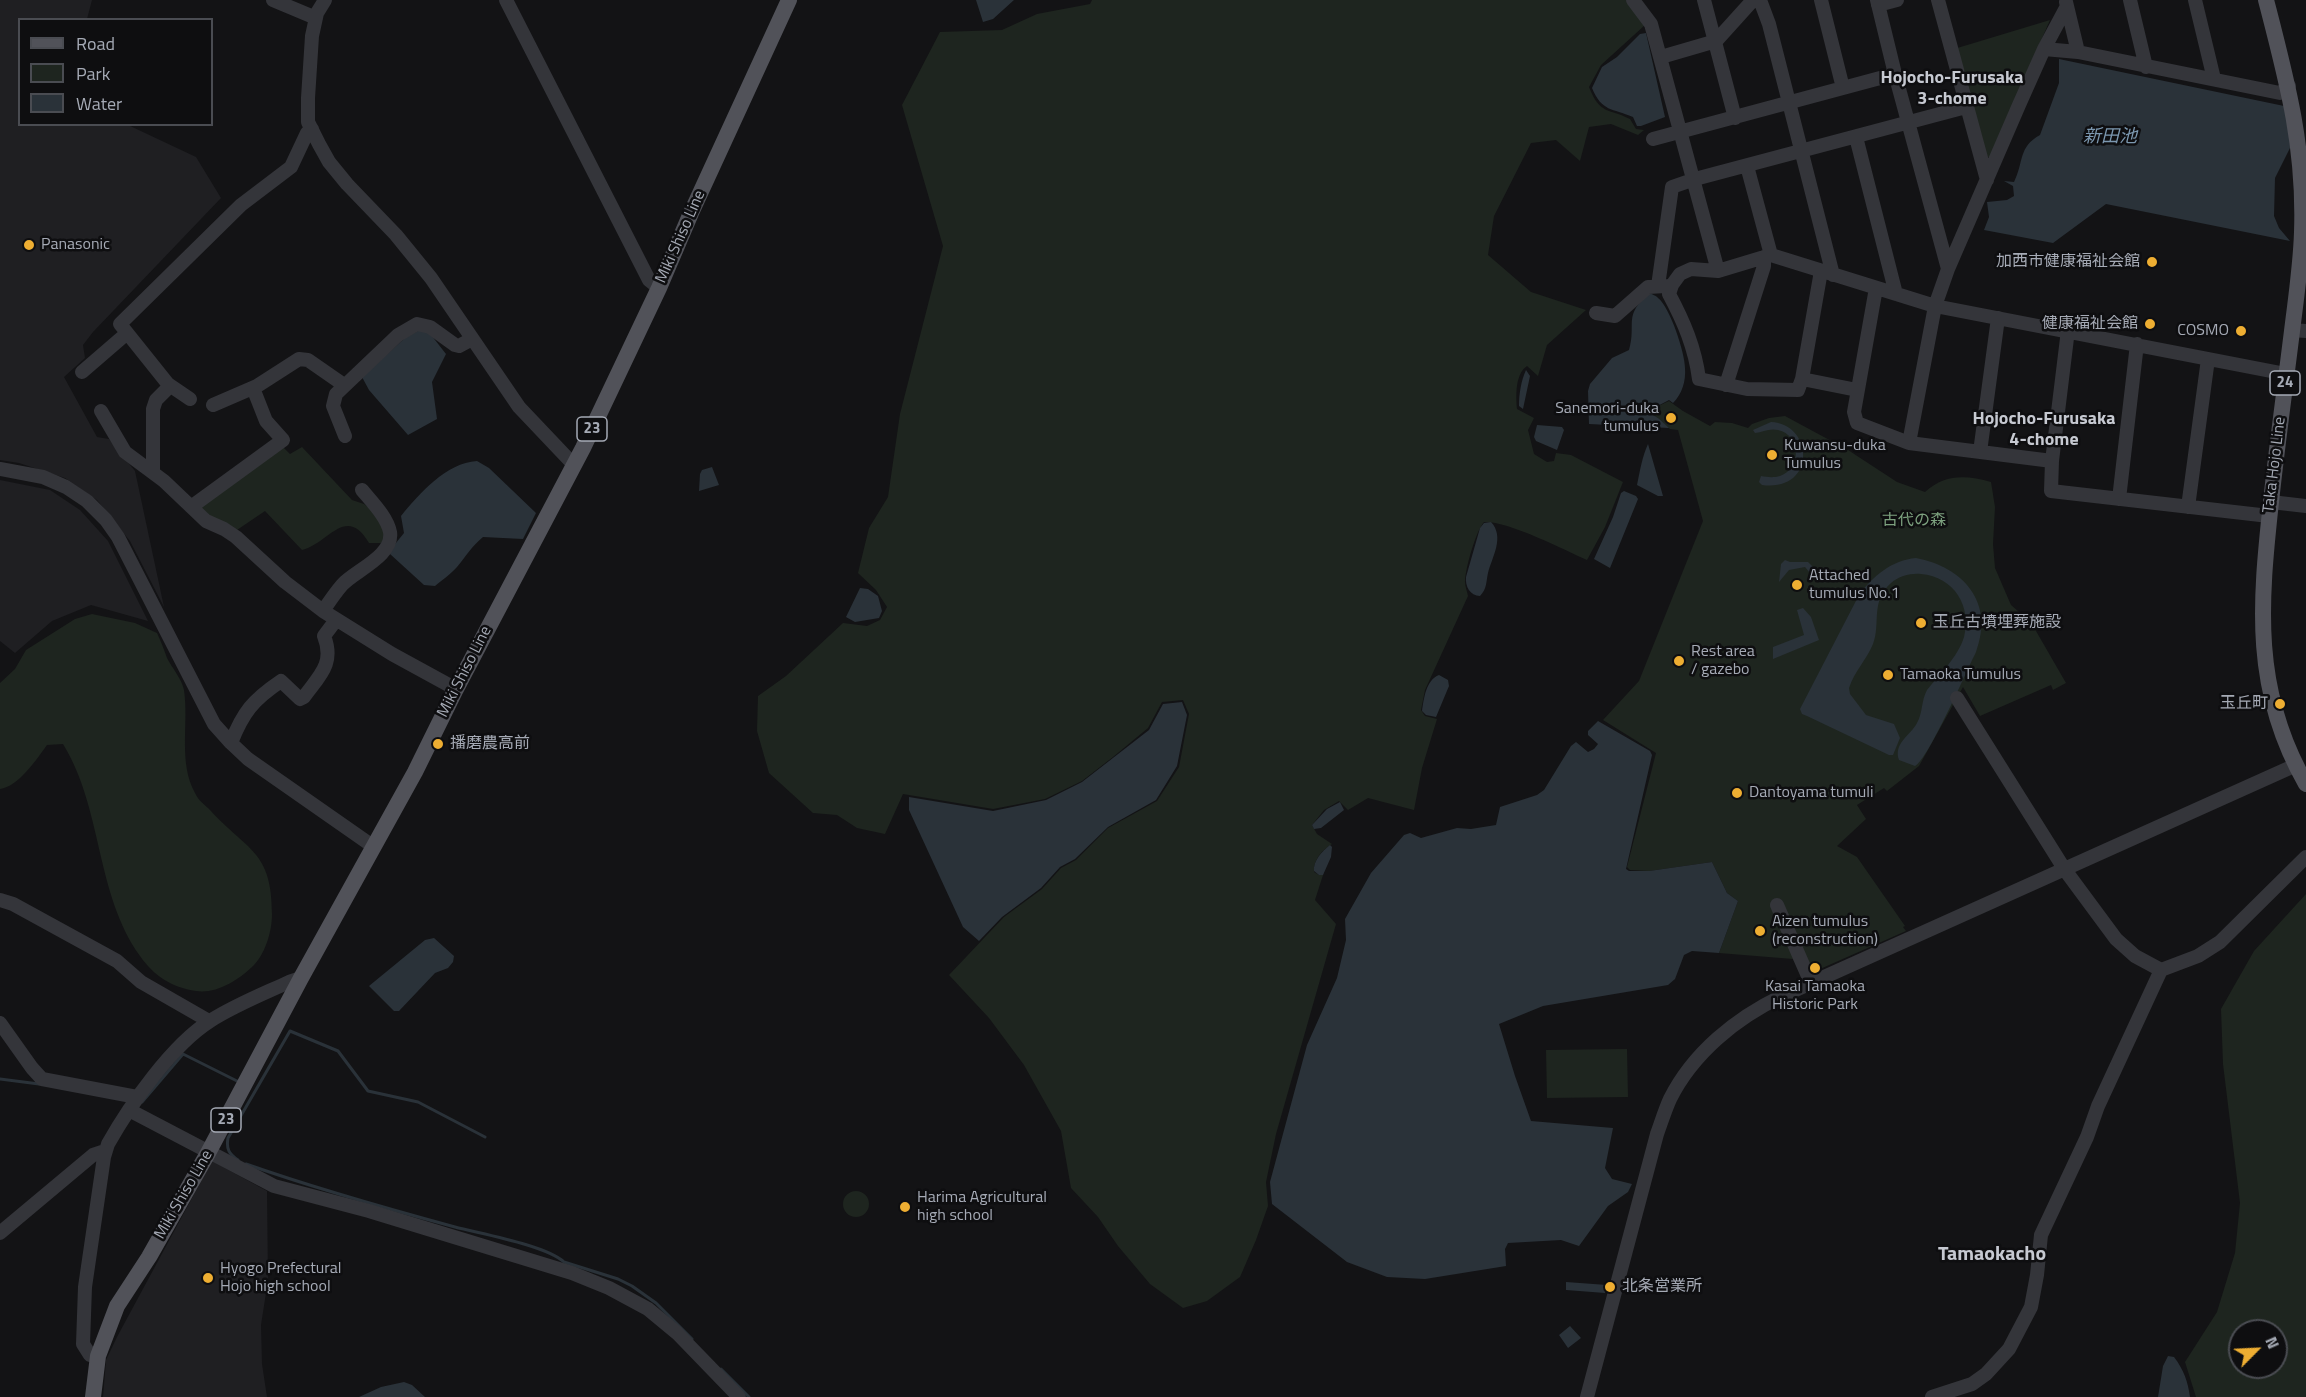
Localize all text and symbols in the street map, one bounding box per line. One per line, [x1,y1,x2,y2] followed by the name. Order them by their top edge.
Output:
[18,18,213,126] legend
[76,30,115,57] text: Road
[76,60,110,87] text: Park
[1881,68,2023,110] district label: Hojocho-Furusaka 3-chome
[76,90,122,117] text: Water
[2083,127,2137,149] water label: 新田池
[652,188,710,286] street label: Miki Shiso Line
[41,235,110,255] place label: Panasonic
[22,238,36,252] marker: Panasonic
[1996,252,2140,272] place label: 加西市健康福祉会館
[2145,255,2159,269] marker: 加西市健康福祉会館
[2042,314,2138,334] place label: 健康福祉会館
[2143,317,2157,331] marker: 健康福祉会館
[2177,321,2229,341] place label: COSMO
[2234,324,2248,338] marker: COSMO
[2270,371,2300,395] road number: 24
[1555,399,1659,437] place label: Sanemori-duka tumulus
[1973,409,2115,452] district label: Hojocho-Furusaka 4-chome
[1664,411,1678,425] marker: Sanemori-duka tumulus
[2260,416,2290,514] street label: Taka Hojo Line
[577,417,607,441] road number: 23
[1784,436,1886,474] place label: Kuwansu-duka Tumulus
[1765,448,1779,462] marker: Kuwansu-duka Tumulus
[1882,511,1946,531] park label: 古代の森
[1809,566,1900,604] place label: Attached tumulus No.1
[1790,578,1804,592] marker: Attached tumulus No.1
[1933,613,2061,633] place label: 玉丘古墳埋葬施設
[1914,616,1928,630] marker: 玉丘古墳埋葬施設
[434,623,496,721] street label: Miki Shiso Line
[1691,642,1755,680] place label: Rest area / gazebo
[1672,654,1686,668] marker: Rest area / gazebo
[1900,665,2021,685] place label: Tamaoka Tumulus
[1881,668,1895,682] marker: Tamaoka Tumulus
[2220,694,2268,714] place label: 玉丘町
[2273,697,2287,711] marker: 玉丘町
[450,734,530,754] place label: 播磨農高前
[431,737,445,751] marker: 播磨農高前
[1749,783,1873,803] place label: Dantoyama tumuli
[1730,786,1744,800] marker: Dantoyama tumuli
[1772,912,1878,950] place label: Aizen tumulus (reconstruction)
[1753,924,1767,938] marker: Aizen tumulus (reconstruction)
[1808,961,1822,975] marker: Kasai Tamaoka Historic Park
[1765,977,1865,1015] place label: Kasai Tamaoka Historic Park
[211,1108,241,1132] road number: 23
[151,1147,217,1243] street label: Miki Shiso Line
[917,1188,1047,1226] place label: Harima Agricultural high school
[898,1200,912,1214] marker: Harima Agricultural high school
[1938,1243,2046,1267] district label: Tamaokacho
[220,1259,342,1297] place label: Hyogo Prefectural Hojo high school
[201,1271,215,1285] marker: Hyogo Prefectural Hojo high school
[1622,1277,1702,1297] place label: 北条営業所
[1603,1280,1617,1294] marker: 北条営業所
[2228,1319,2288,1379] north arrow
[2259,1333,2286,1352] text: N

